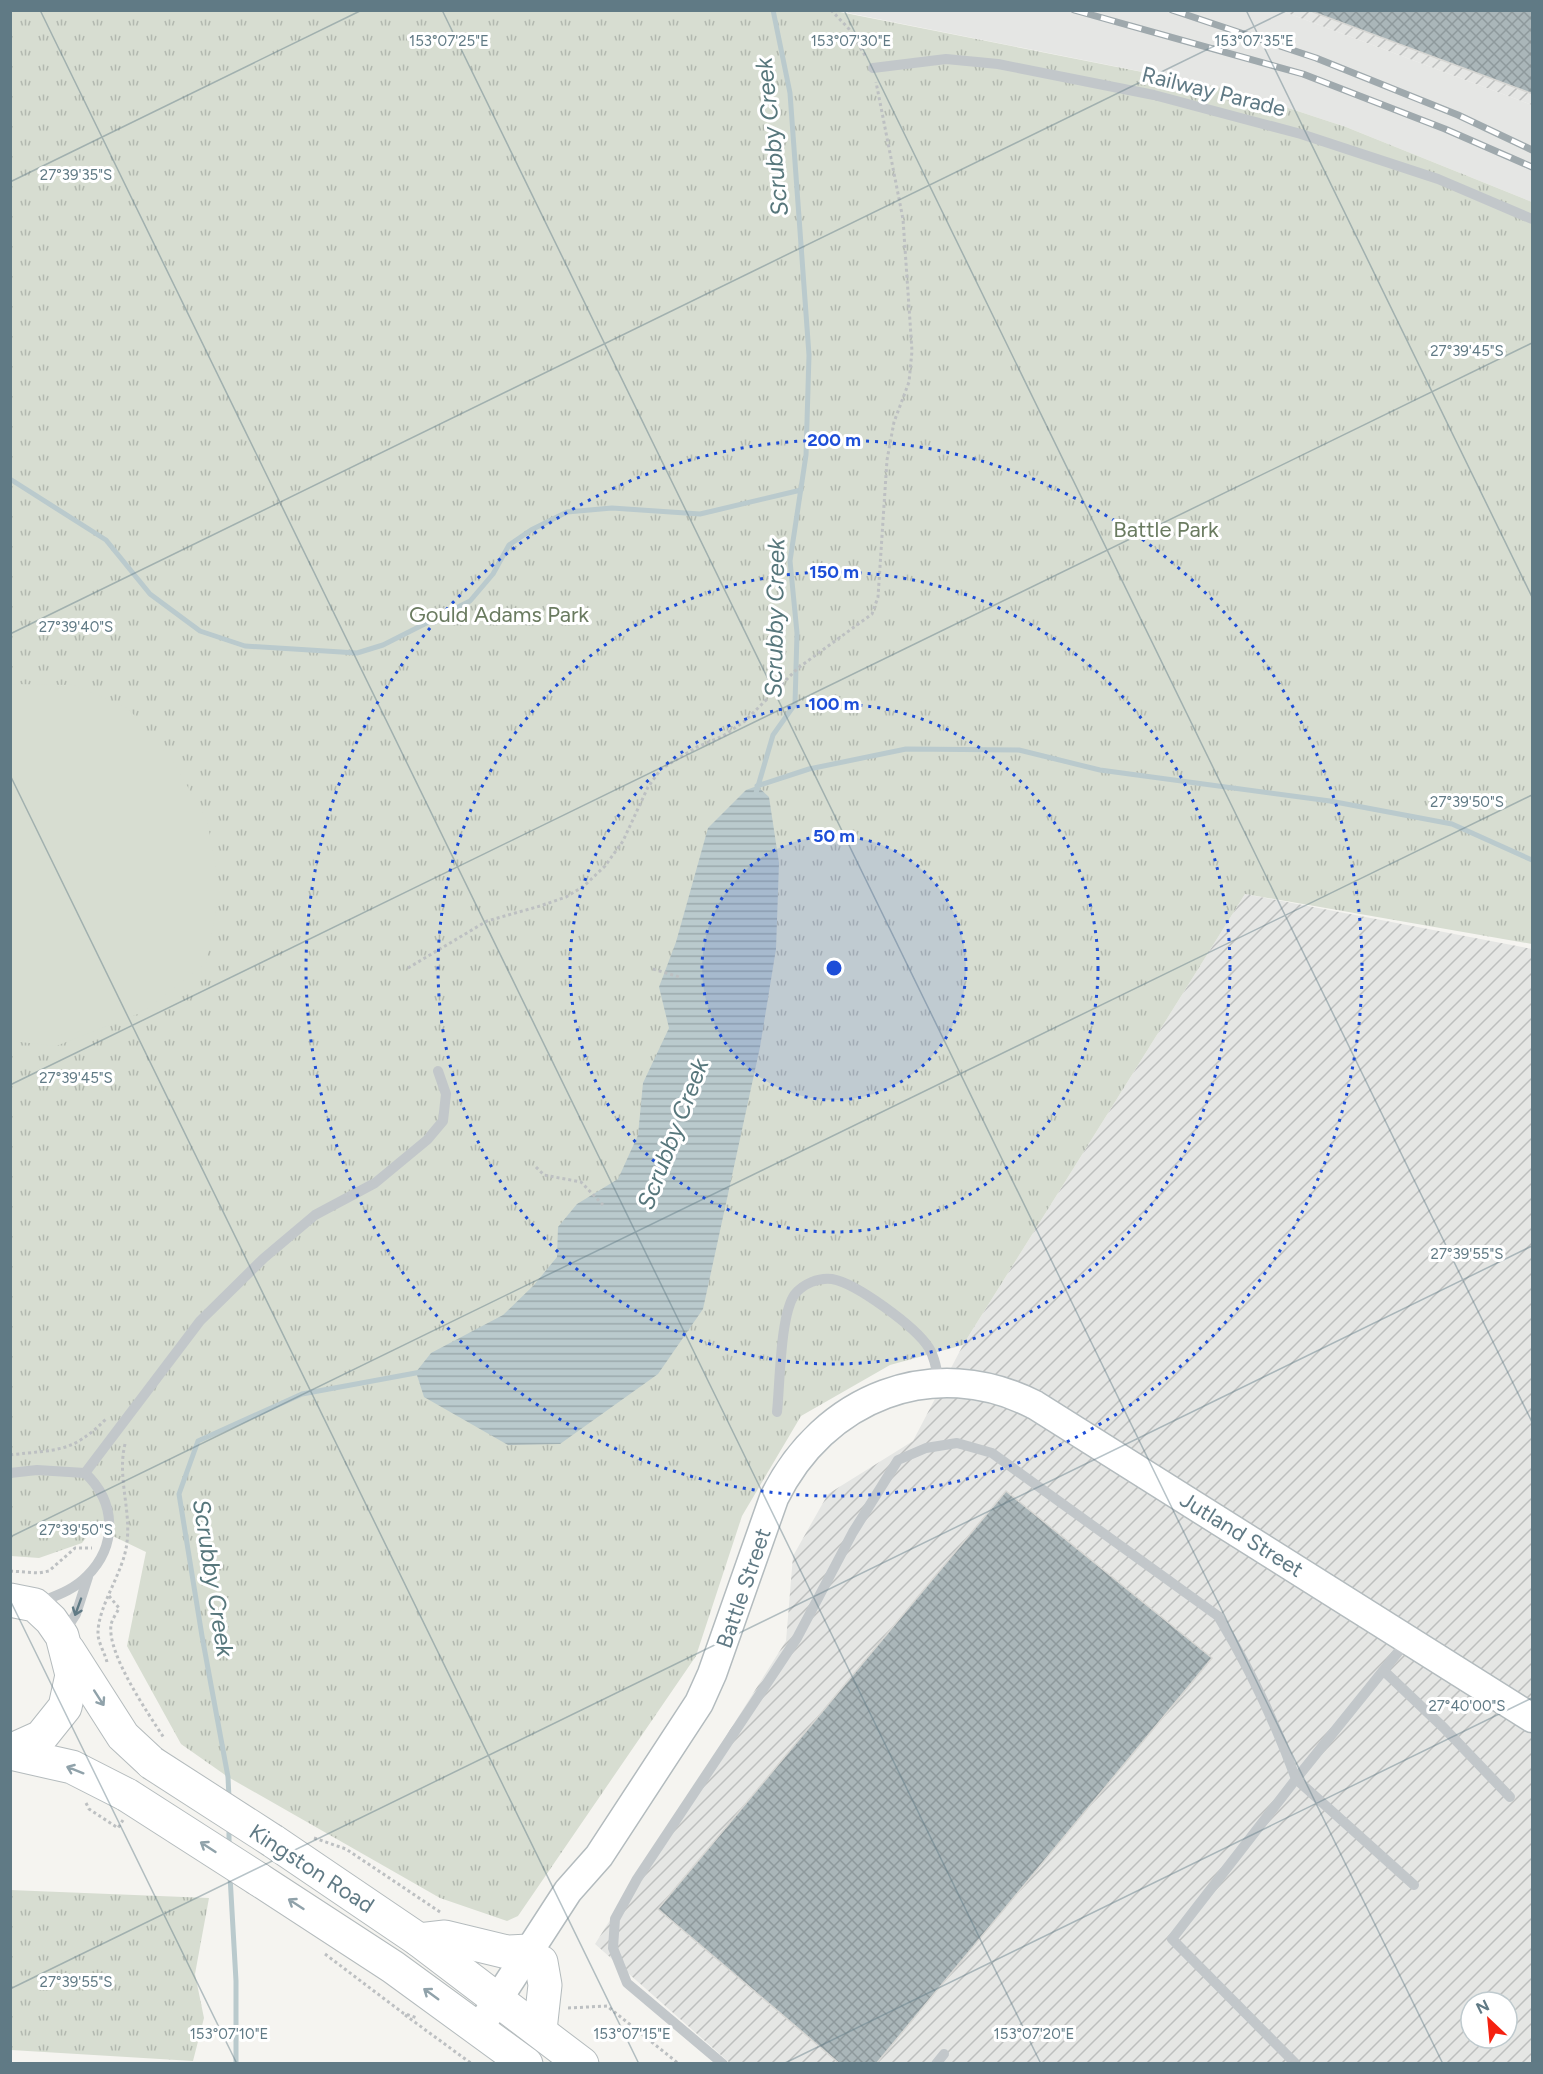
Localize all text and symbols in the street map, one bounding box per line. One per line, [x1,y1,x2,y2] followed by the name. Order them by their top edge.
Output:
[409,32,489,50] text: 153°07'25"E
[811,32,891,50] text: 153°07'30"E
[1214,32,1294,50] text: 153°07'35"E
[749,55,794,218] water label: Scrubby Creek
[1139,61,1289,122] street label: Railway Parade
[40,166,112,184] text: 27°39'35"S
[1430,342,1504,360] text: 27°39'45"S
[807,429,861,451] text: 200 m
[1113,516,1219,543] park label: Battle Park
[759,537,790,698] water label: Scrubby Creek
[809,561,859,583] text: 150 m
[409,601,589,628] park label: Gould Adams Park
[39,618,113,636] text: 27°39'40"S
[809,693,859,715] text: 100 m
[1430,793,1504,811] text: 27°39'50"S
[813,825,855,847] text: 50 m
[824,958,844,978] centre of rings
[630,1053,715,1213] water label: Scrubby Creek
[39,1069,113,1087] text: 27°39'45"S
[1431,1245,1503,1263] text: 27°39'55"S
[1175,1486,1308,1583] street label: Jutland Street
[187,1497,240,1660] water label: Scrubby Creek
[39,1521,113,1539] text: 27°39'50"S
[710,1525,777,1652] street label: Battle Street
[71,1598,82,1616] one-way arrow
[93,1689,105,1706] one-way arrow
[1428,1697,1506,1715] text: 27°40'00"S
[66,1763,84,1774] one-way arrow
[244,1818,379,1919] street label: Kingston Road
[201,1841,217,1853] one-way arrow
[288,1897,305,1910] one-way arrow
[40,1973,112,1991] text: 27°39'55"S
[424,1988,440,2000] one-way arrow
[1459,1990,1519,2050] north arrow
[1473,1996,1492,2018] text: N
[190,2025,268,2043] text: 153°07'10"E
[593,2025,671,2043] text: 153°07'15"E
[994,2025,1074,2043] text: 153°07'20"E

